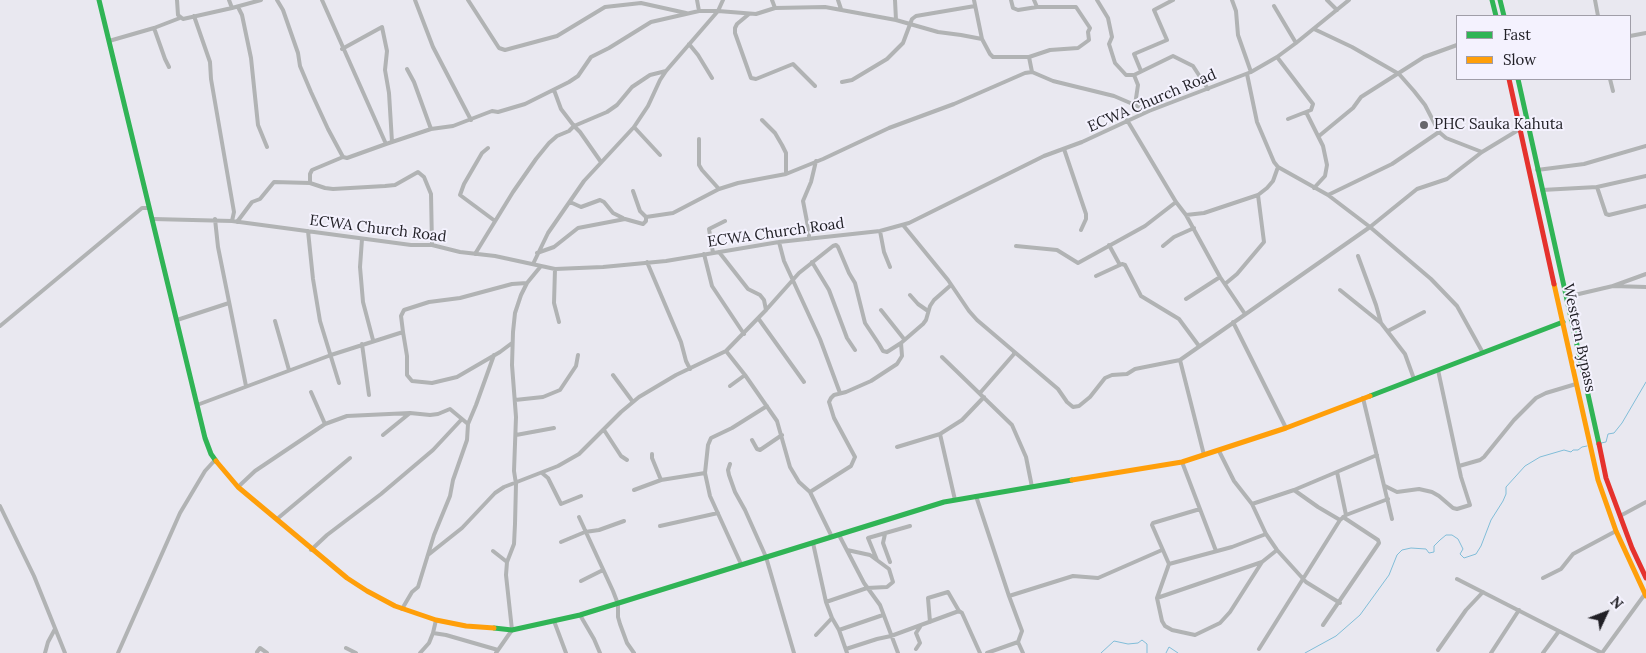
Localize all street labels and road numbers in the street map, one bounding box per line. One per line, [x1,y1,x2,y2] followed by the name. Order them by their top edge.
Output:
[1085,66,1219,136] street label: ECWA Church Road
[308,212,448,246] street label: ECWA Church Road
[706,214,846,252] street label: ECWA Church Road
[1559,282,1599,394] street label: Western Bypass

